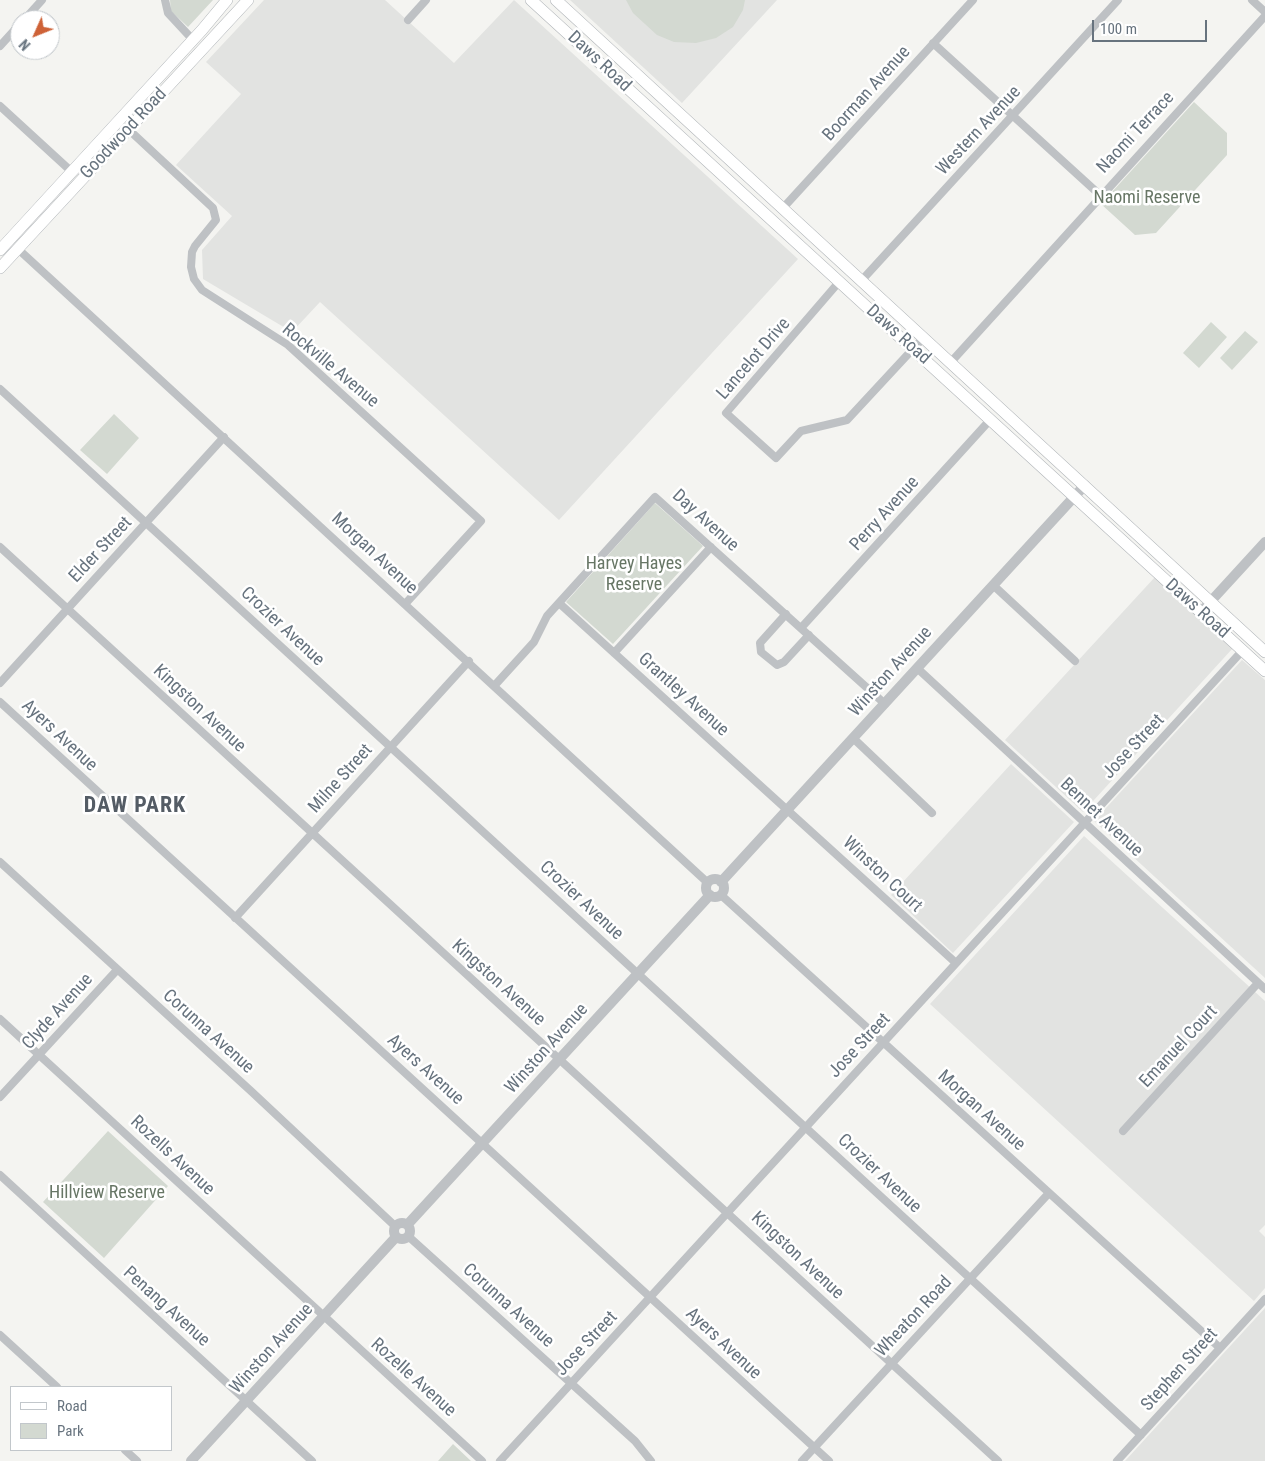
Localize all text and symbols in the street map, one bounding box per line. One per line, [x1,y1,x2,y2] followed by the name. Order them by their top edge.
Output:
[10,10,60,60] north arrow
[1095,10,1210,42] scale bar
[1100,20,1137,38] text: 100 m
[563,27,635,97] street label: Daws Road
[16,36,34,53] text: N
[819,42,915,146] street label: Boorman Avenue
[932,82,1026,180] street label: Western Avenue
[76,84,172,184] street label: Goodwood Road
[1093,88,1179,178] street label: Naomi Terrace
[1094,187,1200,209] park label: Naomi Reserve
[861,301,935,369] street label: Daws Road
[713,314,795,404] street label: Lancelot Drive
[277,319,383,413] street label: Rockville Avenue
[846,472,924,556] street label: Perry Avenue
[667,485,743,557] street label: Day Avenue
[326,509,422,599] street label: Morgan Avenue
[65,513,137,587] street label: Elder Street
[586,553,682,596] park label: Harvey Hayes Reserve
[1160,575,1234,643] street label: Daws Road
[236,583,328,671] street label: Crozier Avenue
[845,623,937,721] street label: Winston Avenue
[633,649,733,741] street label: Grantley Avenue
[148,661,250,757] street label: Kingston Avenue
[17,696,101,776] street label: Ayers Avenue
[1099,710,1169,784] street label: Jose Street
[304,740,378,818] street label: Milne Street
[1055,774,1147,862] street label: Bennet Avenue
[83,793,187,819] district label: DAW PARK
[838,833,926,917] street label: Winston Court
[535,857,627,945] street label: Crozier Avenue
[447,935,549,1031] street label: Kingston Avenue
[18,969,98,1055] street label: Clyde Avenue
[158,985,258,1079] street label: Corunna Avenue
[501,1000,593,1098] street label: Winston Avenue
[1135,1001,1223,1093] street label: Emanuel Court
[825,1009,895,1083] street label: Jose Street
[382,1030,468,1110] street label: Ayers Avenue
[933,1066,1029,1156] street label: Morgan Avenue
[125,1112,219,1200] street label: Rozells Avenue
[833,1130,925,1218] street label: Crozier Avenue
[49,1182,165,1204] park label: Hillview Reserve
[746,1208,848,1304] street label: Kingston Avenue
[458,1259,558,1353] street label: Corunna Avenue
[118,1262,214,1352] street label: Penang Avenue
[871,1272,957,1362] street label: Wheaton Road
[226,1300,318,1398] street label: Winston Avenue
[681,1304,765,1384] street label: Ayers Avenue
[552,1307,622,1381] street label: Jose Street
[1137,1324,1223,1416] street label: Stephen Street
[366,1334,460,1422] street label: Rozelle Avenue
[10,1386,172,1451] legend
[57,1397,87,1415] text: Road
[57,1422,84,1440] text: Park

